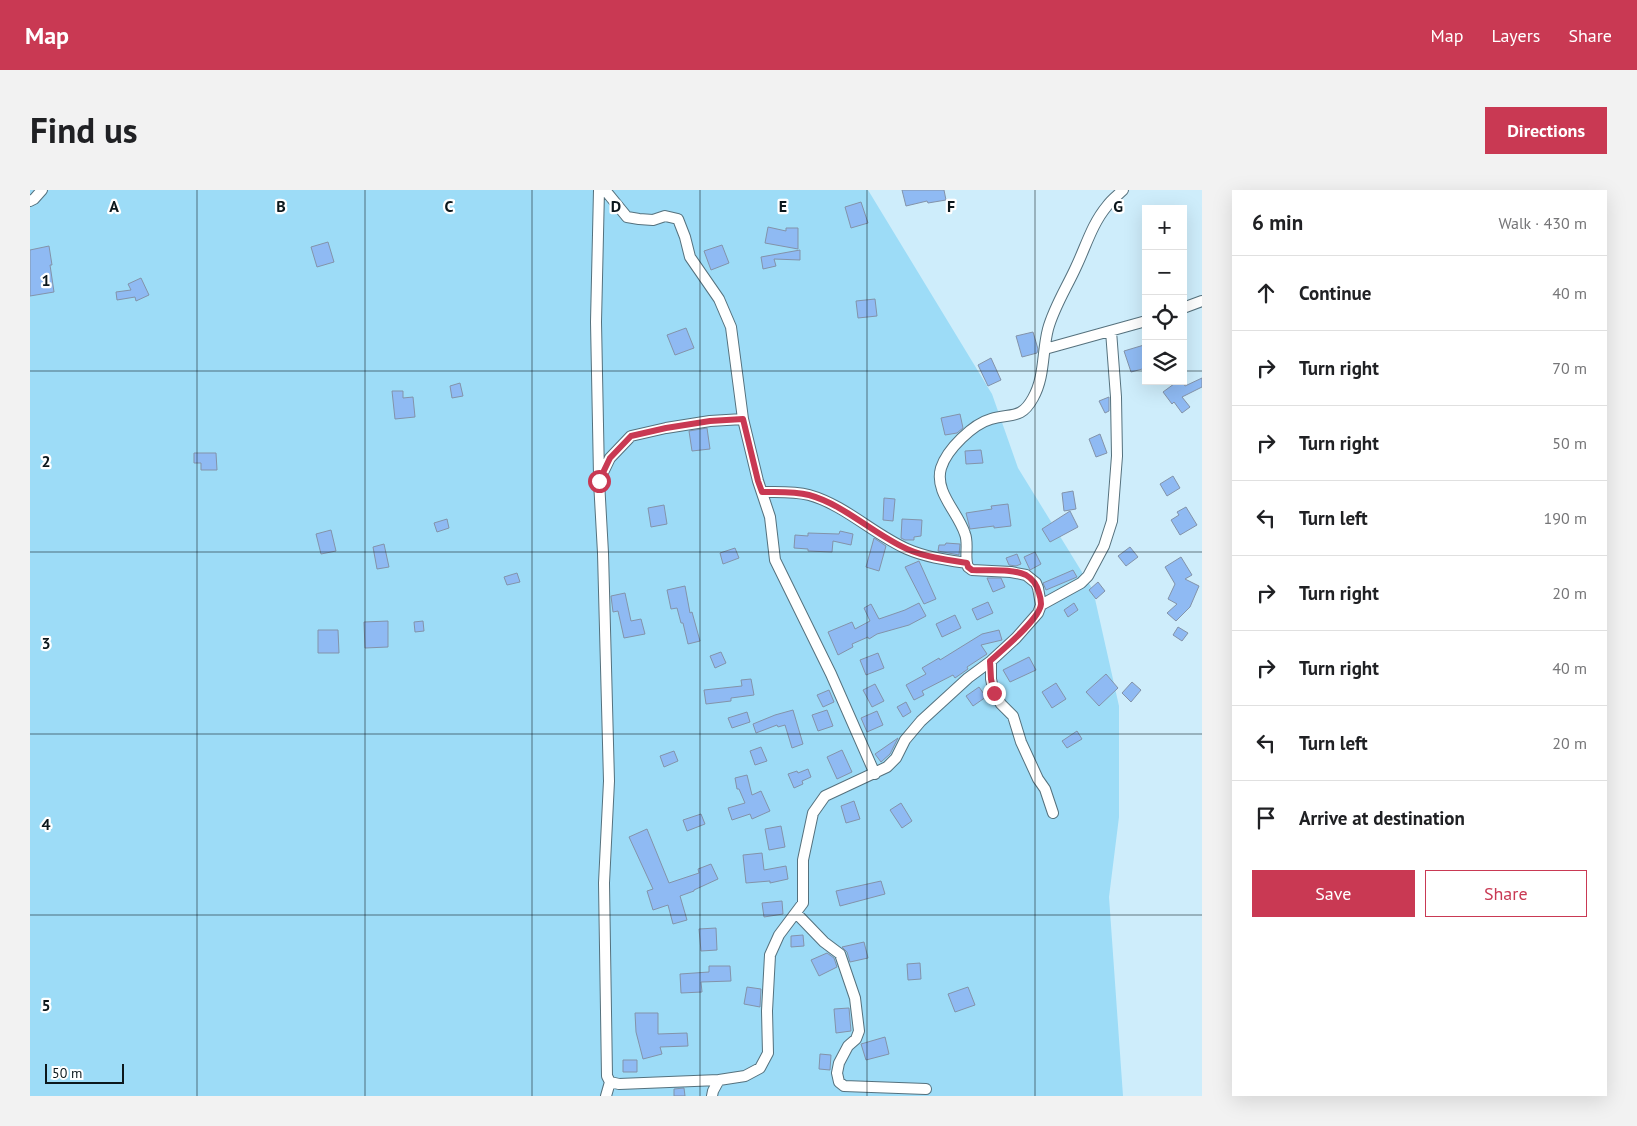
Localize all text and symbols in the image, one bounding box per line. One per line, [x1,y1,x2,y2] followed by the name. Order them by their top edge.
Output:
[25,20,69,51] text: Map
[1431,24,1463,47] text: Map
[1491,24,1540,47] text: Layers
[1568,24,1612,47] text: Share
[30,107,138,153] text: Find us
[1485,107,1607,154] button: Directions
[109,196,119,216] text: A
[276,196,286,216] text: B
[445,196,454,216] text: C
[611,196,621,216] text: D
[779,196,787,216] text: E
[947,196,955,216] text: F
[1113,196,1123,216] text: G
[1142,205,1187,385] map controls
[1142,205,1187,250] button: +
[1252,209,1303,236] text: 6 min
[1498,213,1587,233] text: Walk · 430 m
[1142,250,1187,295] button: −
[41,270,51,290] text: 1
[1252,279,1280,307] icon: ahead
[1299,281,1371,305] text: Continue
[1552,283,1587,303] text: 40 m
[1142,295,1187,340] button: locate
[1142,340,1187,385] button: layers
[1252,354,1280,382] icon: right
[1299,356,1379,380] text: Turn right
[1552,358,1587,378] text: 70 m
[1252,429,1280,457] icon: right
[1299,431,1379,455] text: Turn right
[1552,433,1587,453] text: 50 m
[41,451,51,471] text: 2
[588,470,611,493] route start
[1252,504,1280,532] icon: left
[1299,506,1368,530] text: Turn left
[1544,508,1587,528] text: 190 m
[1252,579,1280,607] icon: right
[1299,581,1379,605] text: Turn right
[1552,583,1587,603] text: 20 m
[41,633,51,653] text: 3
[1252,654,1280,682] icon: right
[1299,656,1379,680] text: Turn right
[1552,658,1587,678] text: 40 m
[983,682,1006,705] route end
[1252,729,1280,757] icon: left
[1299,731,1368,755] text: Turn left
[1552,733,1587,753] text: 20 m
[1252,804,1280,832] icon: arrive
[1299,806,1465,830] text: Arrive at destination
[41,814,51,834] text: 4
[1252,870,1415,917] button: Save
[1425,870,1587,917] button: Share
[41,995,51,1015] text: 5
[45,1061,124,1084] scale bar
[52,1064,82,1082] text: 50 m

